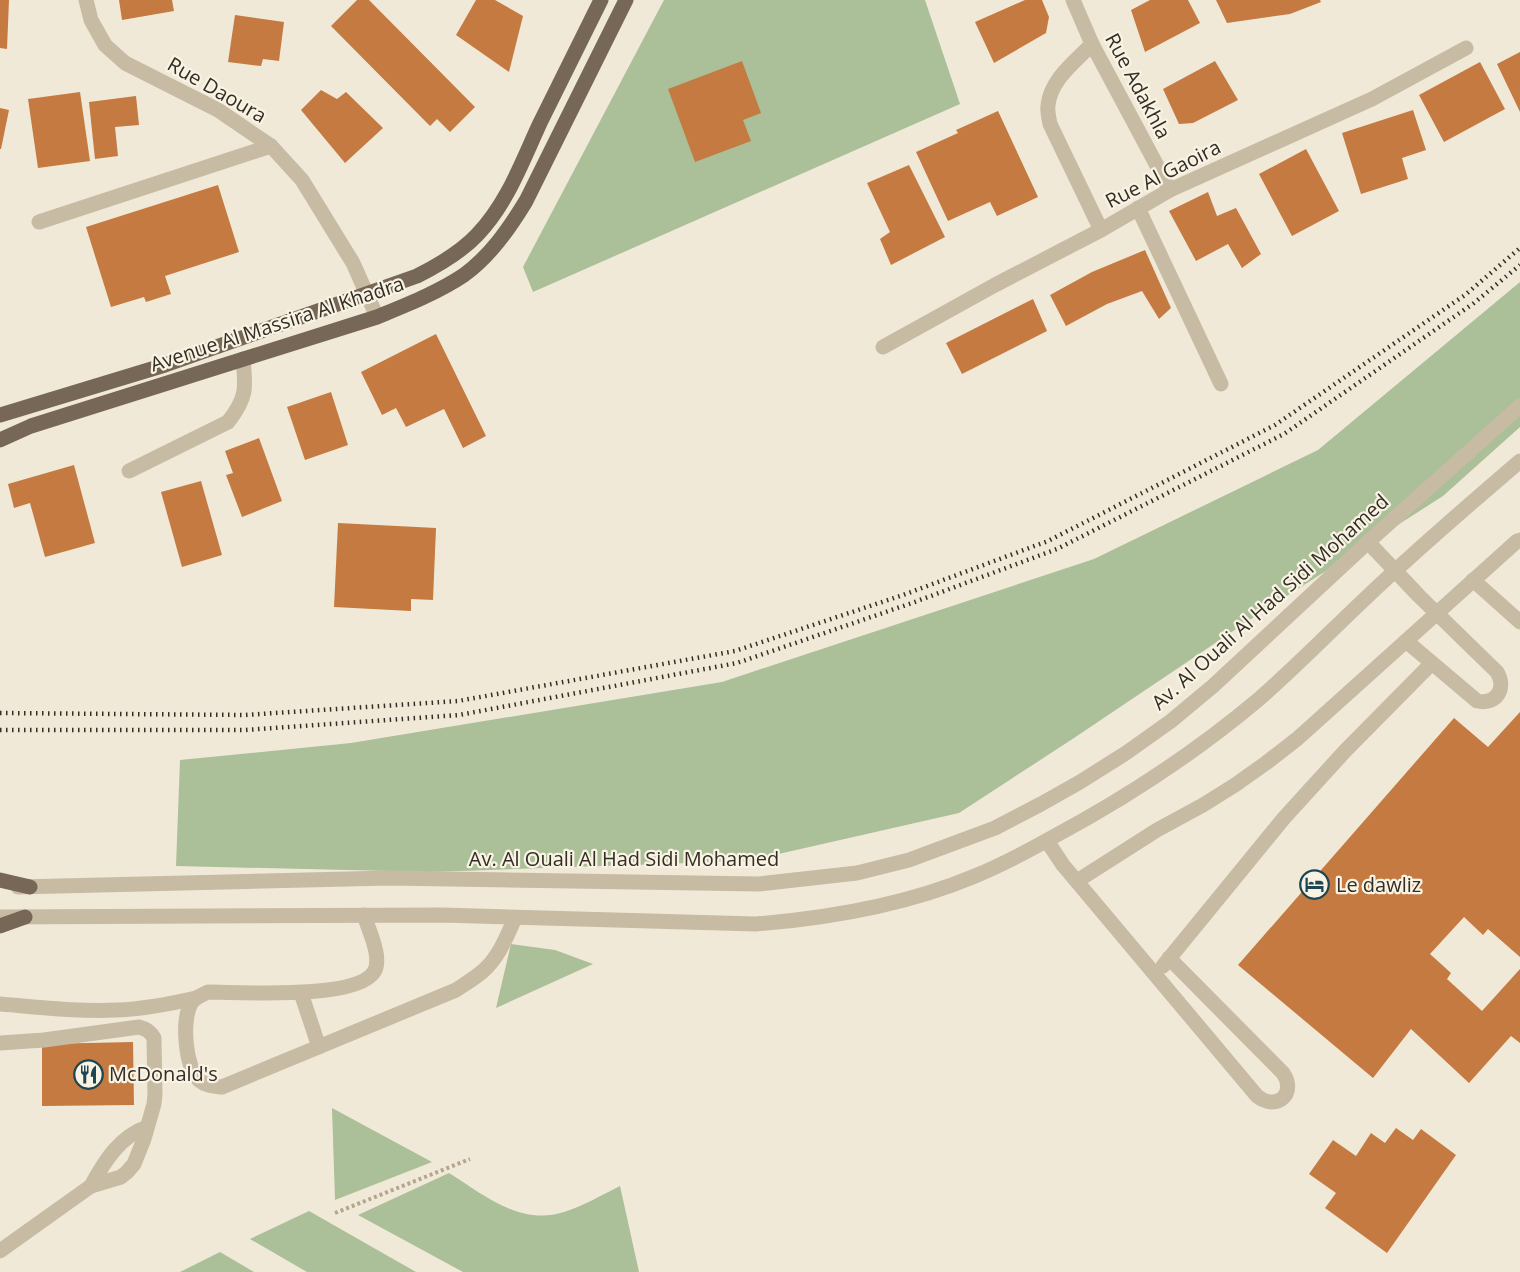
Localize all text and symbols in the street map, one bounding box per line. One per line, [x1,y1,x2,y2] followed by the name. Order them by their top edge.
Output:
[1099,28,1178,143] street label: Rue Adakhla
[163,50,272,129] street label: Rue Daoura
[1101,133,1225,214] street label: Rue Al Gaoira
[146,270,407,377] street label: Avenue Al Massira Al Khadra
[1145,488,1394,715] street label: Av. Al Ouali Al Had Sidi Mohamed
[469,845,779,872] street label: Av. Al Ouali Al Had Sidi Mohamed
[1299,869,1331,901] hotel icon: Le dawliz
[1336,871,1421,898] place label: Le dawliz
[72,1058,104,1090] restaurant icon: McDonald's
[109,1060,218,1087] place label: McDonald's

